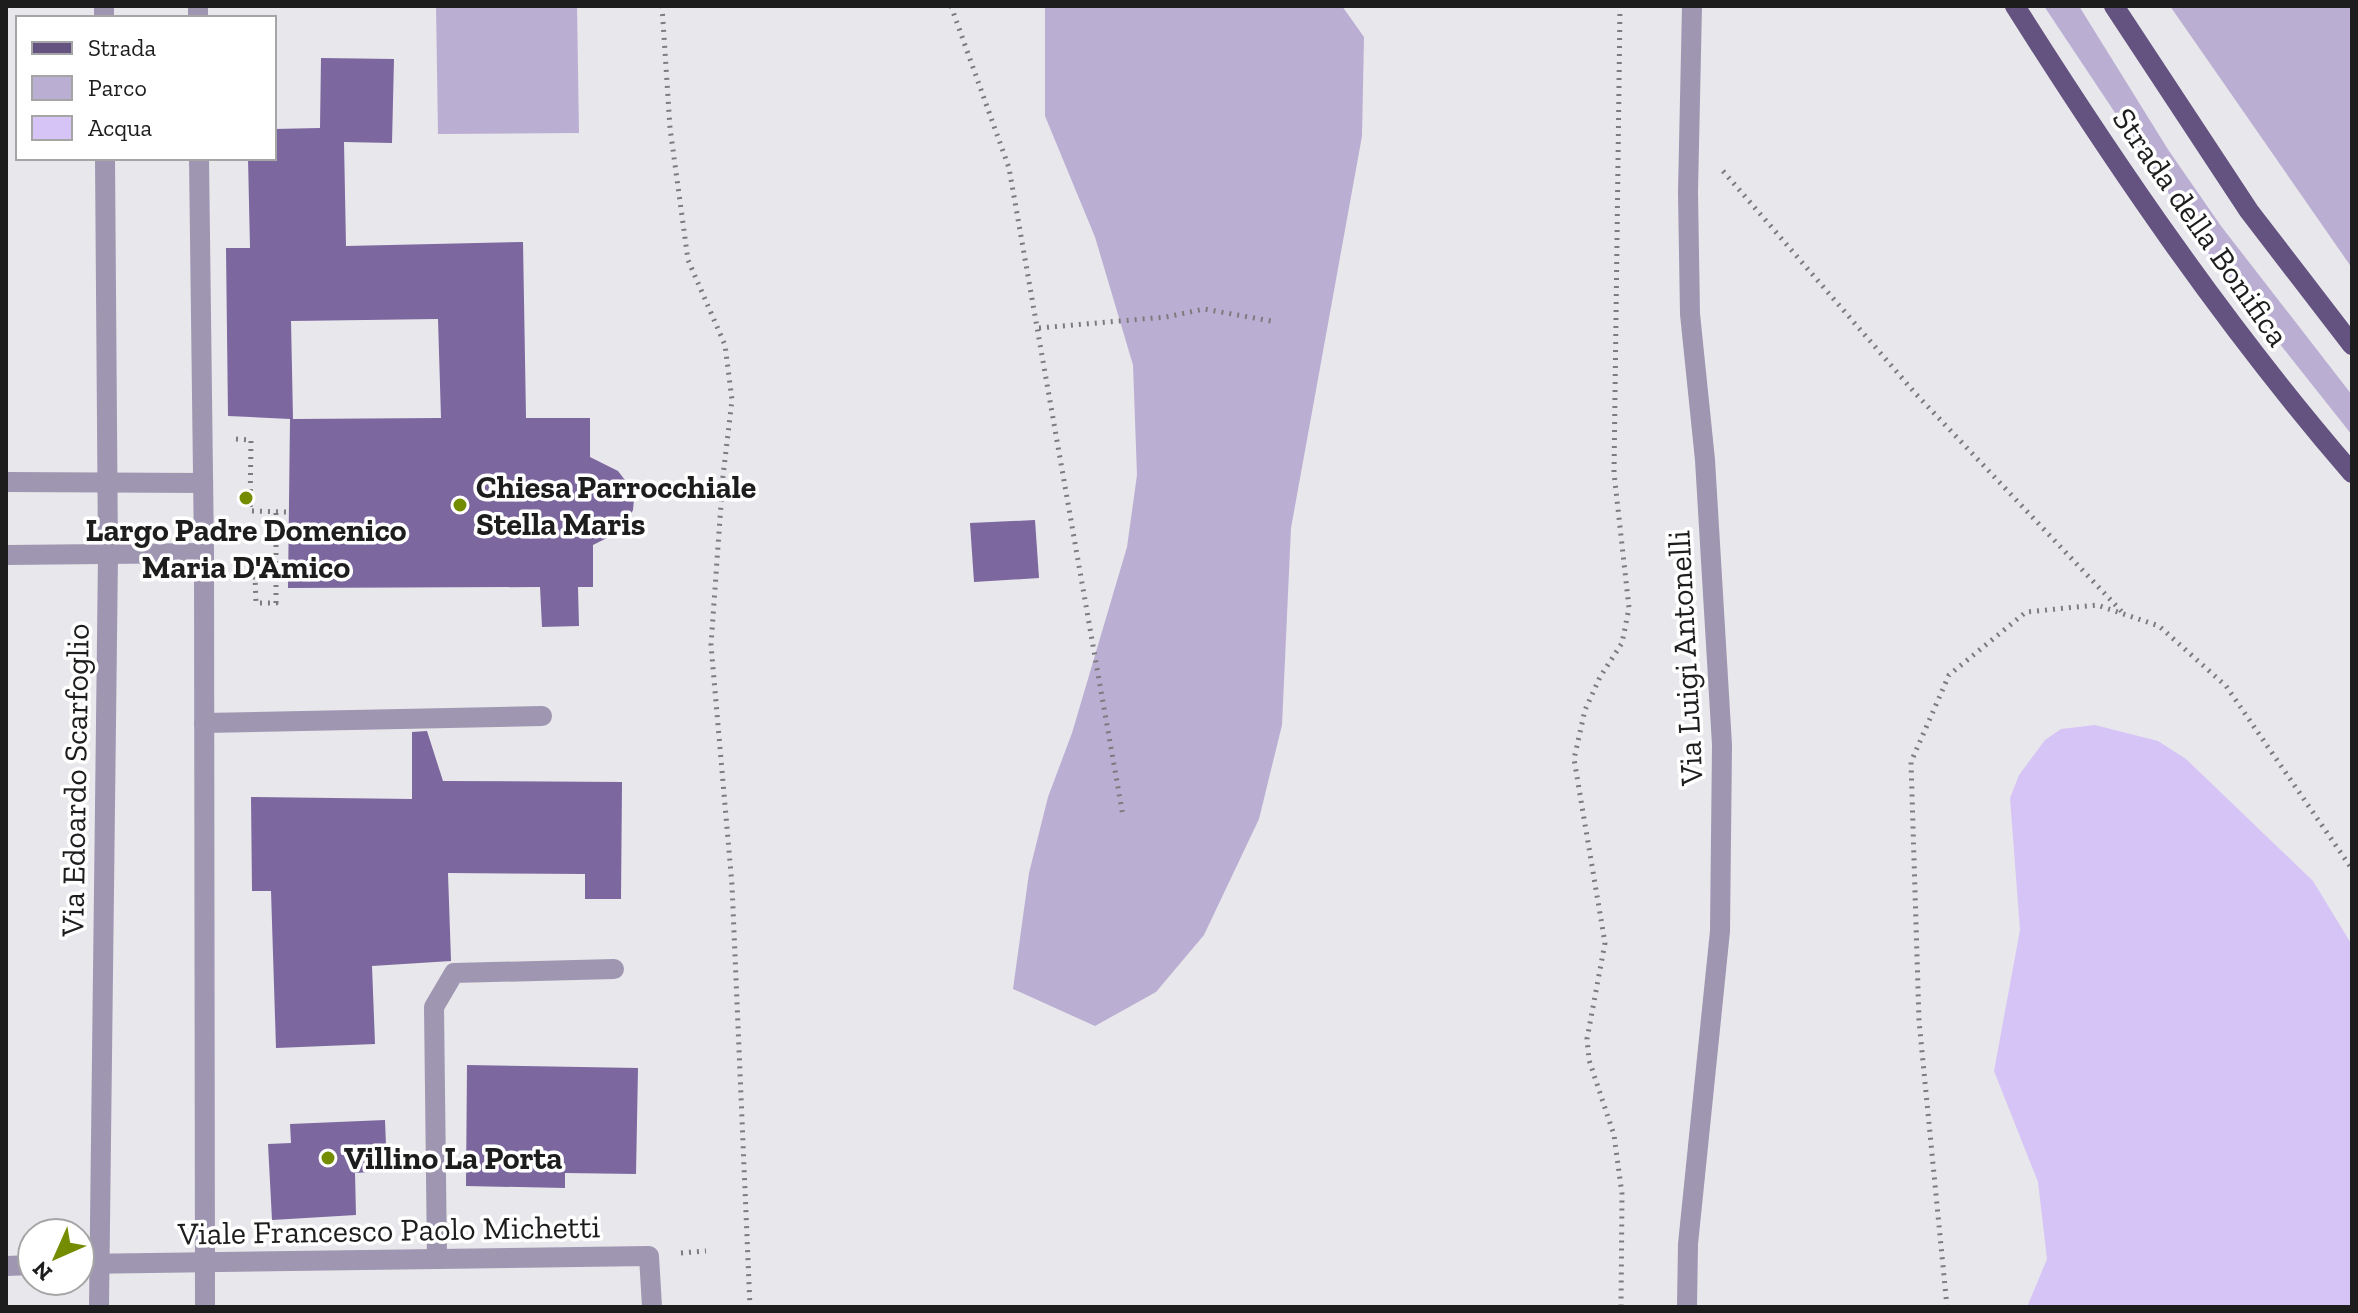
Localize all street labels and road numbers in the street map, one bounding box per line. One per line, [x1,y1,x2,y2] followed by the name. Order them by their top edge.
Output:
[2105,101,2297,353] street label: Strada della Bonifica
[1659,529,1711,788] street label: Via Luigi Antonelli
[53,623,97,938] street label: Via Edoardo Scarfoglio
[176,1207,601,1253] street label: Viale Francesco Paolo Michetti

